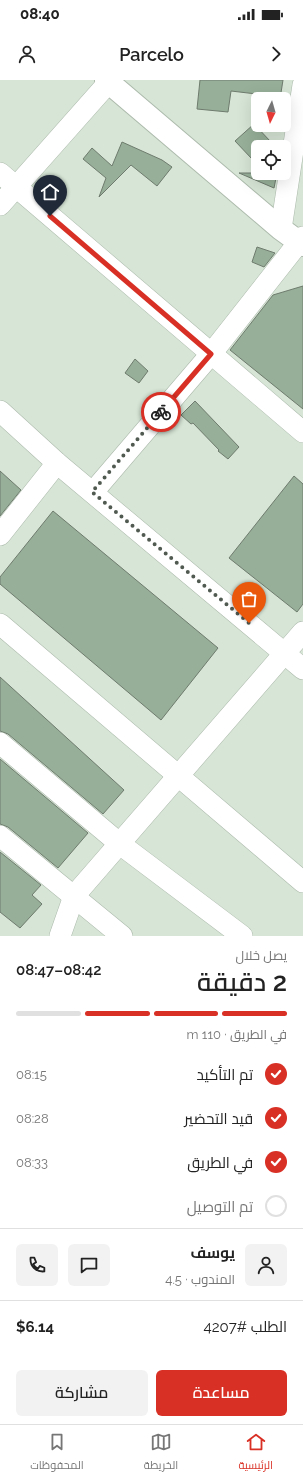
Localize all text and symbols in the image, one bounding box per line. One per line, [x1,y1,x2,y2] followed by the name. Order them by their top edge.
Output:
[20,5,60,23] text: 08:40
[16,43,38,65] icon: person
[265,43,287,65] icon: forward
[119,44,184,65] text: Parcelo
[251,92,291,132] north arrow
[251,92,291,180] map controls
[251,140,291,180] button: locate
[33,175,67,216] pin
[39,181,61,203] icon: home
[141,392,181,432] courier
[150,401,172,423] icon: bike
[232,582,266,623] pin
[238,588,260,610] icon: bag
[235,948,287,963] text: يصل خلال
[16,961,101,979] text: 08:42–08:47
[197,967,287,997] text: 2 دقيقة
[187,1027,287,1042] text: في الطريق · 110 m
[265,1063,287,1085] icon: check
[196,1066,253,1084] text: تم التأكيد
[16,1067,47,1082] text: 08:15
[265,1107,287,1129] icon: check
[184,1110,253,1128] text: قيد التحضير
[16,1111,49,1126] text: 08:28
[265,1151,287,1173] icon: check
[187,1154,253,1172] text: في الطريق
[16,1155,48,1170] text: 08:33
[187,1198,253,1216] text: تم التوصيل
[16,1244,58,1286] button: phone
[68,1244,110,1286] button: chat
[190,1244,235,1262] text: يوسف
[245,1244,287,1286] button: person
[165,1272,235,1287] text: المندوب · 4.5
[16,1318,54,1336] text: $6.14
[204,1318,287,1336] text: الطلب #4207
[16,1370,148,1416] button: مشاركة
[156,1370,287,1416] button: مساعدة
[30,1431,84,1475] tab: المحفوظات
[144,1431,178,1475] tab: الخريطة
[238,1431,273,1475] tab: الرئيسية

